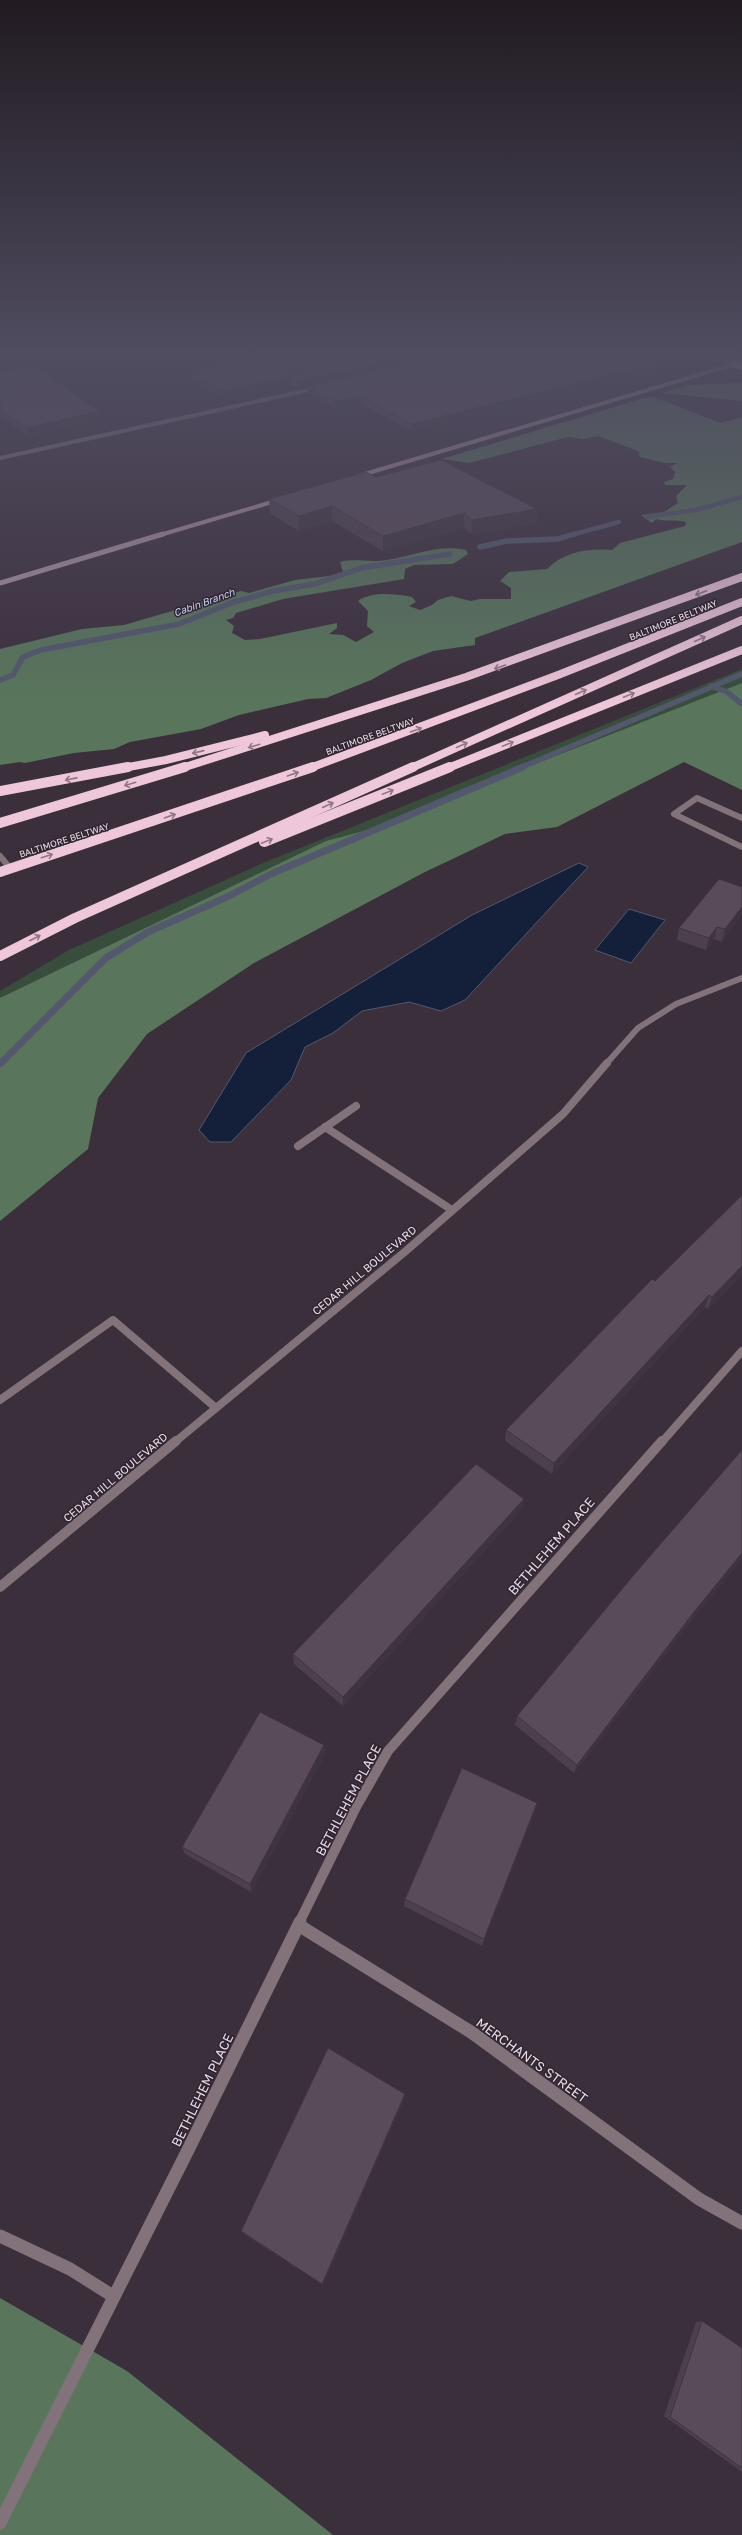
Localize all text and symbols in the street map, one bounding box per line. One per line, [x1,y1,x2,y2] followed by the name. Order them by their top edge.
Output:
[172,585,237,619] water label: Cabin Branch
[696,590,708,598] one-way arrow
[627,597,719,643] street label: BALTIMORE BELTWAY
[693,634,705,642] one-way arrow
[495,663,507,671] one-way arrow
[575,688,587,695] one-way arrow
[622,691,634,699] one-way arrow
[324,715,416,757] street label: BALTIMORE BELTWAY
[409,725,421,733] one-way arrow
[502,739,514,747] one-way arrow
[456,741,468,748] one-way arrow
[248,743,261,750] one-way arrow
[192,749,205,757] one-way arrow
[287,769,299,777] one-way arrow
[65,775,78,783] one-way arrow
[124,781,137,788] one-way arrow
[381,788,393,796] one-way arrow
[322,801,334,808] one-way arrow
[164,811,176,819] one-way arrow
[18,820,110,860] street label: BALTIMORE BELTWAY
[261,836,273,844] one-way arrow
[40,852,53,859] one-way arrow
[29,934,41,942] one-way arrow
[309,1222,419,1317] street label: CEDAR HILL BOULEVARD
[60,1429,170,1524] street label: CEDAR HILL BOULEVARD
[504,1494,598,1598] street label: BETHLEHEM PLACE
[312,1742,384,1858] street label: BETHLEHEM PLACE
[473,2014,591,2106] street label: MERCHANTS STREET
[168,2031,236,2149] street label: BETHLEHEM PLACE

